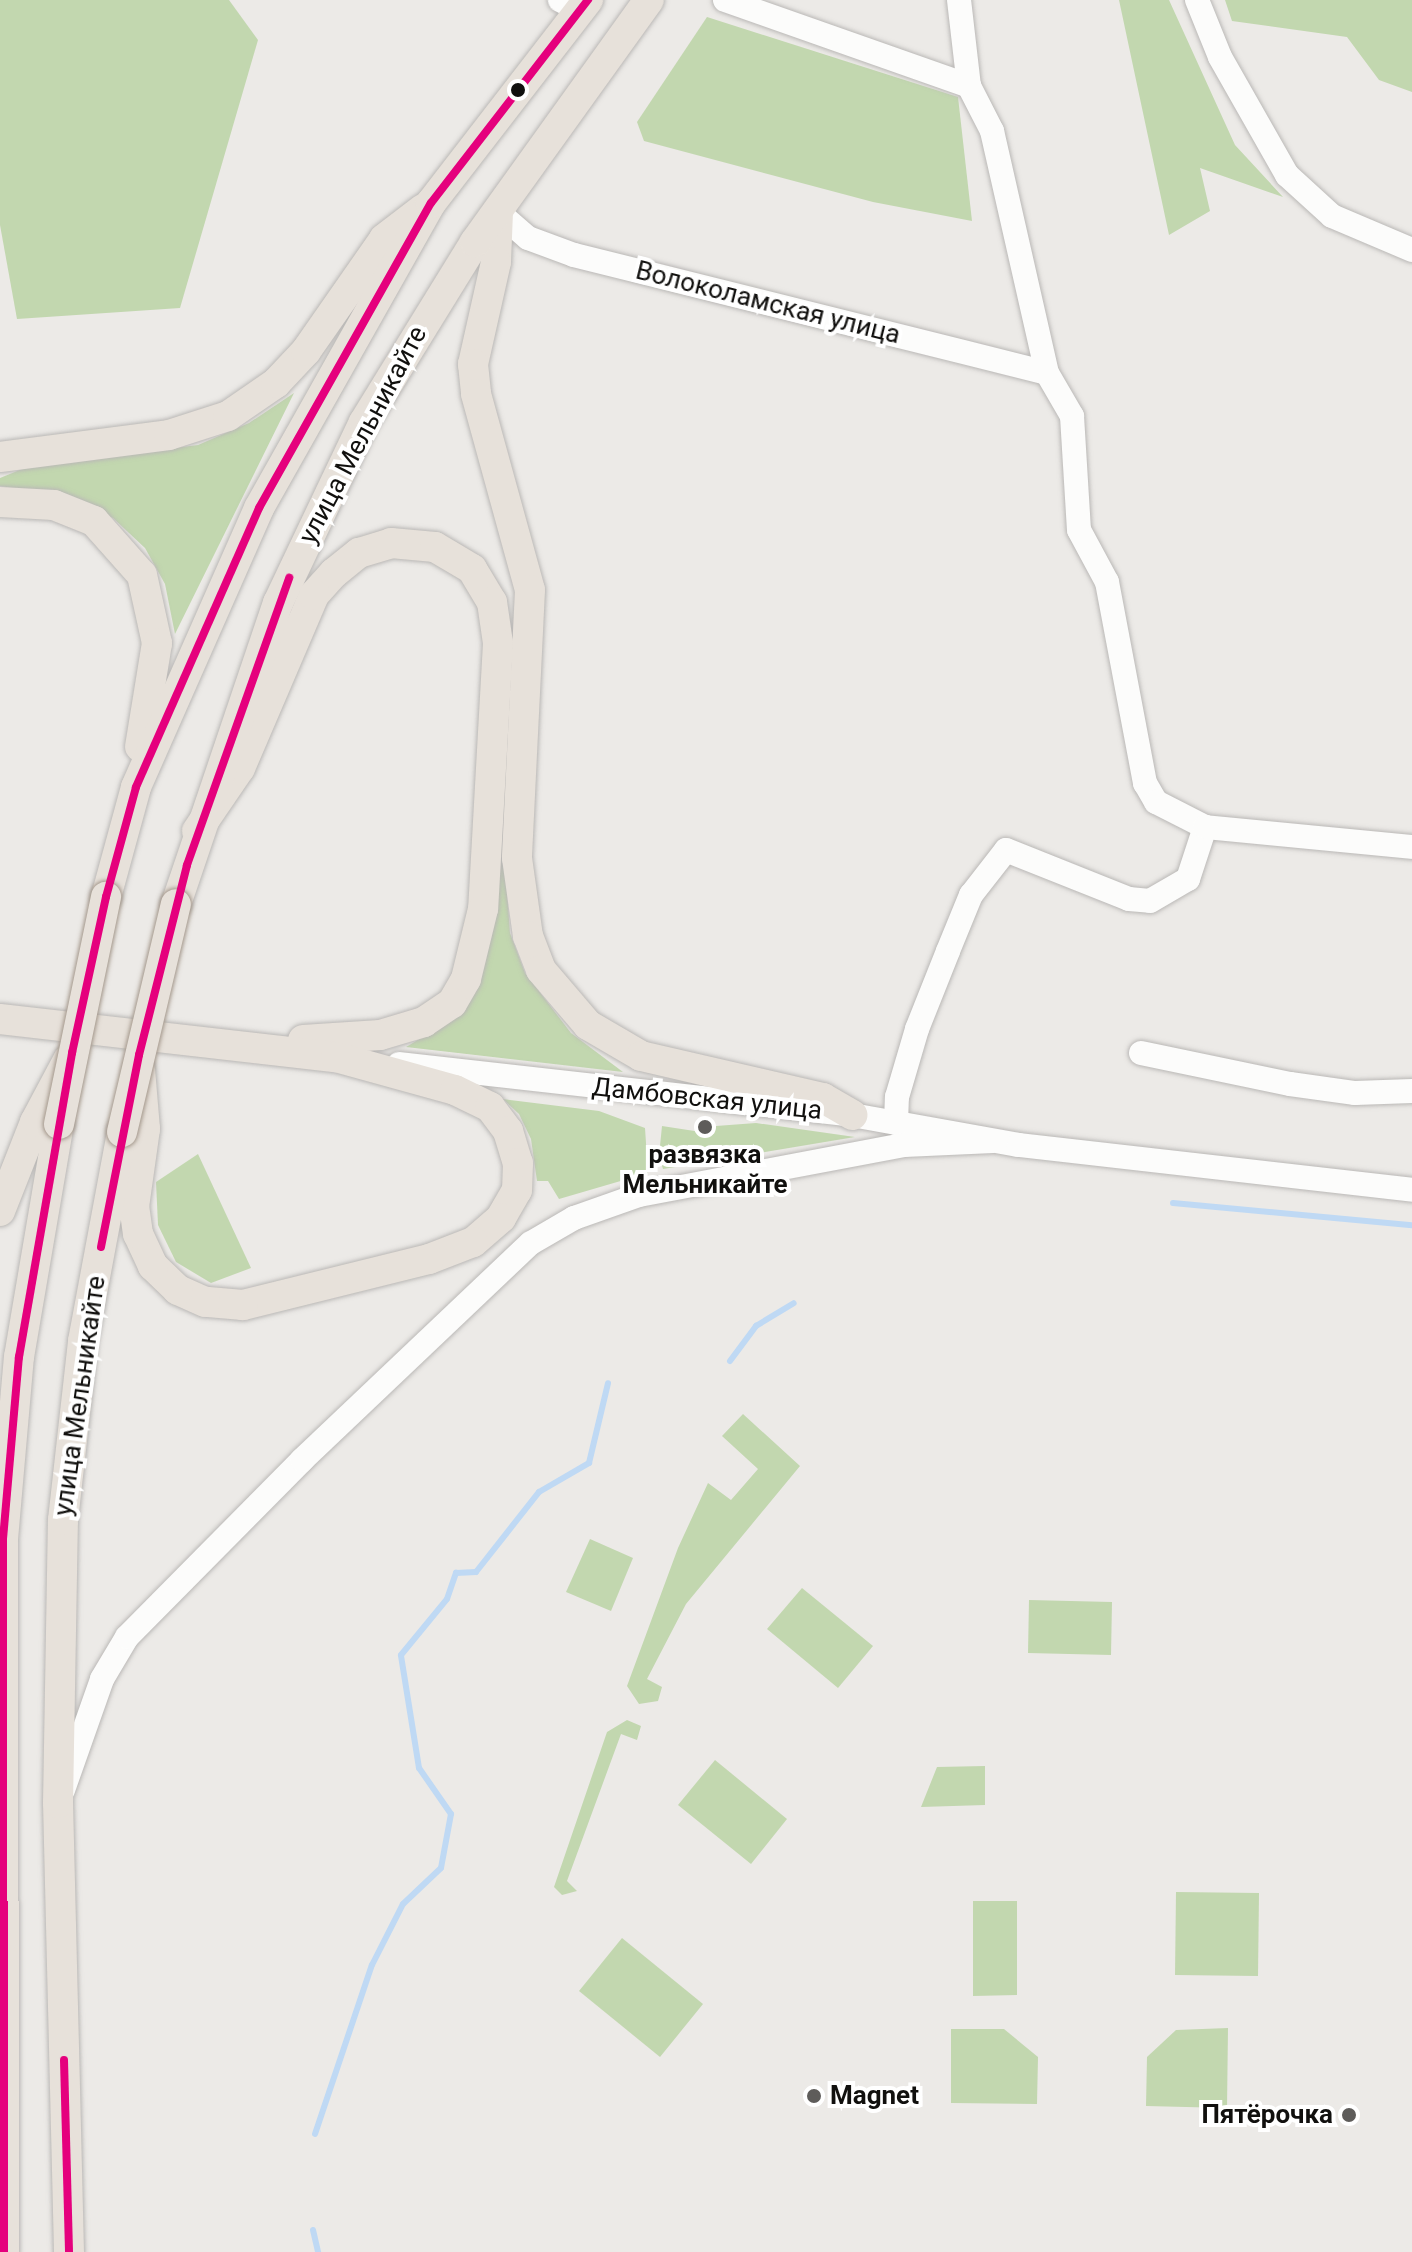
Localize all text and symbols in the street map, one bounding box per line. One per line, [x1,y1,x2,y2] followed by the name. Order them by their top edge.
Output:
[510,82,526,98] unlabelled marker
[633,255,903,351] street label: Волоколамская улица
[292,321,434,549] street label: улица Мельникайте
[591,1071,823,1127] street label: Дамбовская улица
[696,1118,714,1136] marker: развязка Мельникайте
[622,1139,788,1200] place label: развязка Мельникайте
[48,1274,112,1518] street label: улица Мельникайте
[830,2080,919,2112] place label: Magnet
[805,2087,823,2105] marker: Magnet
[1201,2099,1333,2131] place label: Пятёрочка
[1340,2106,1358,2124] marker: Пятёрочка

